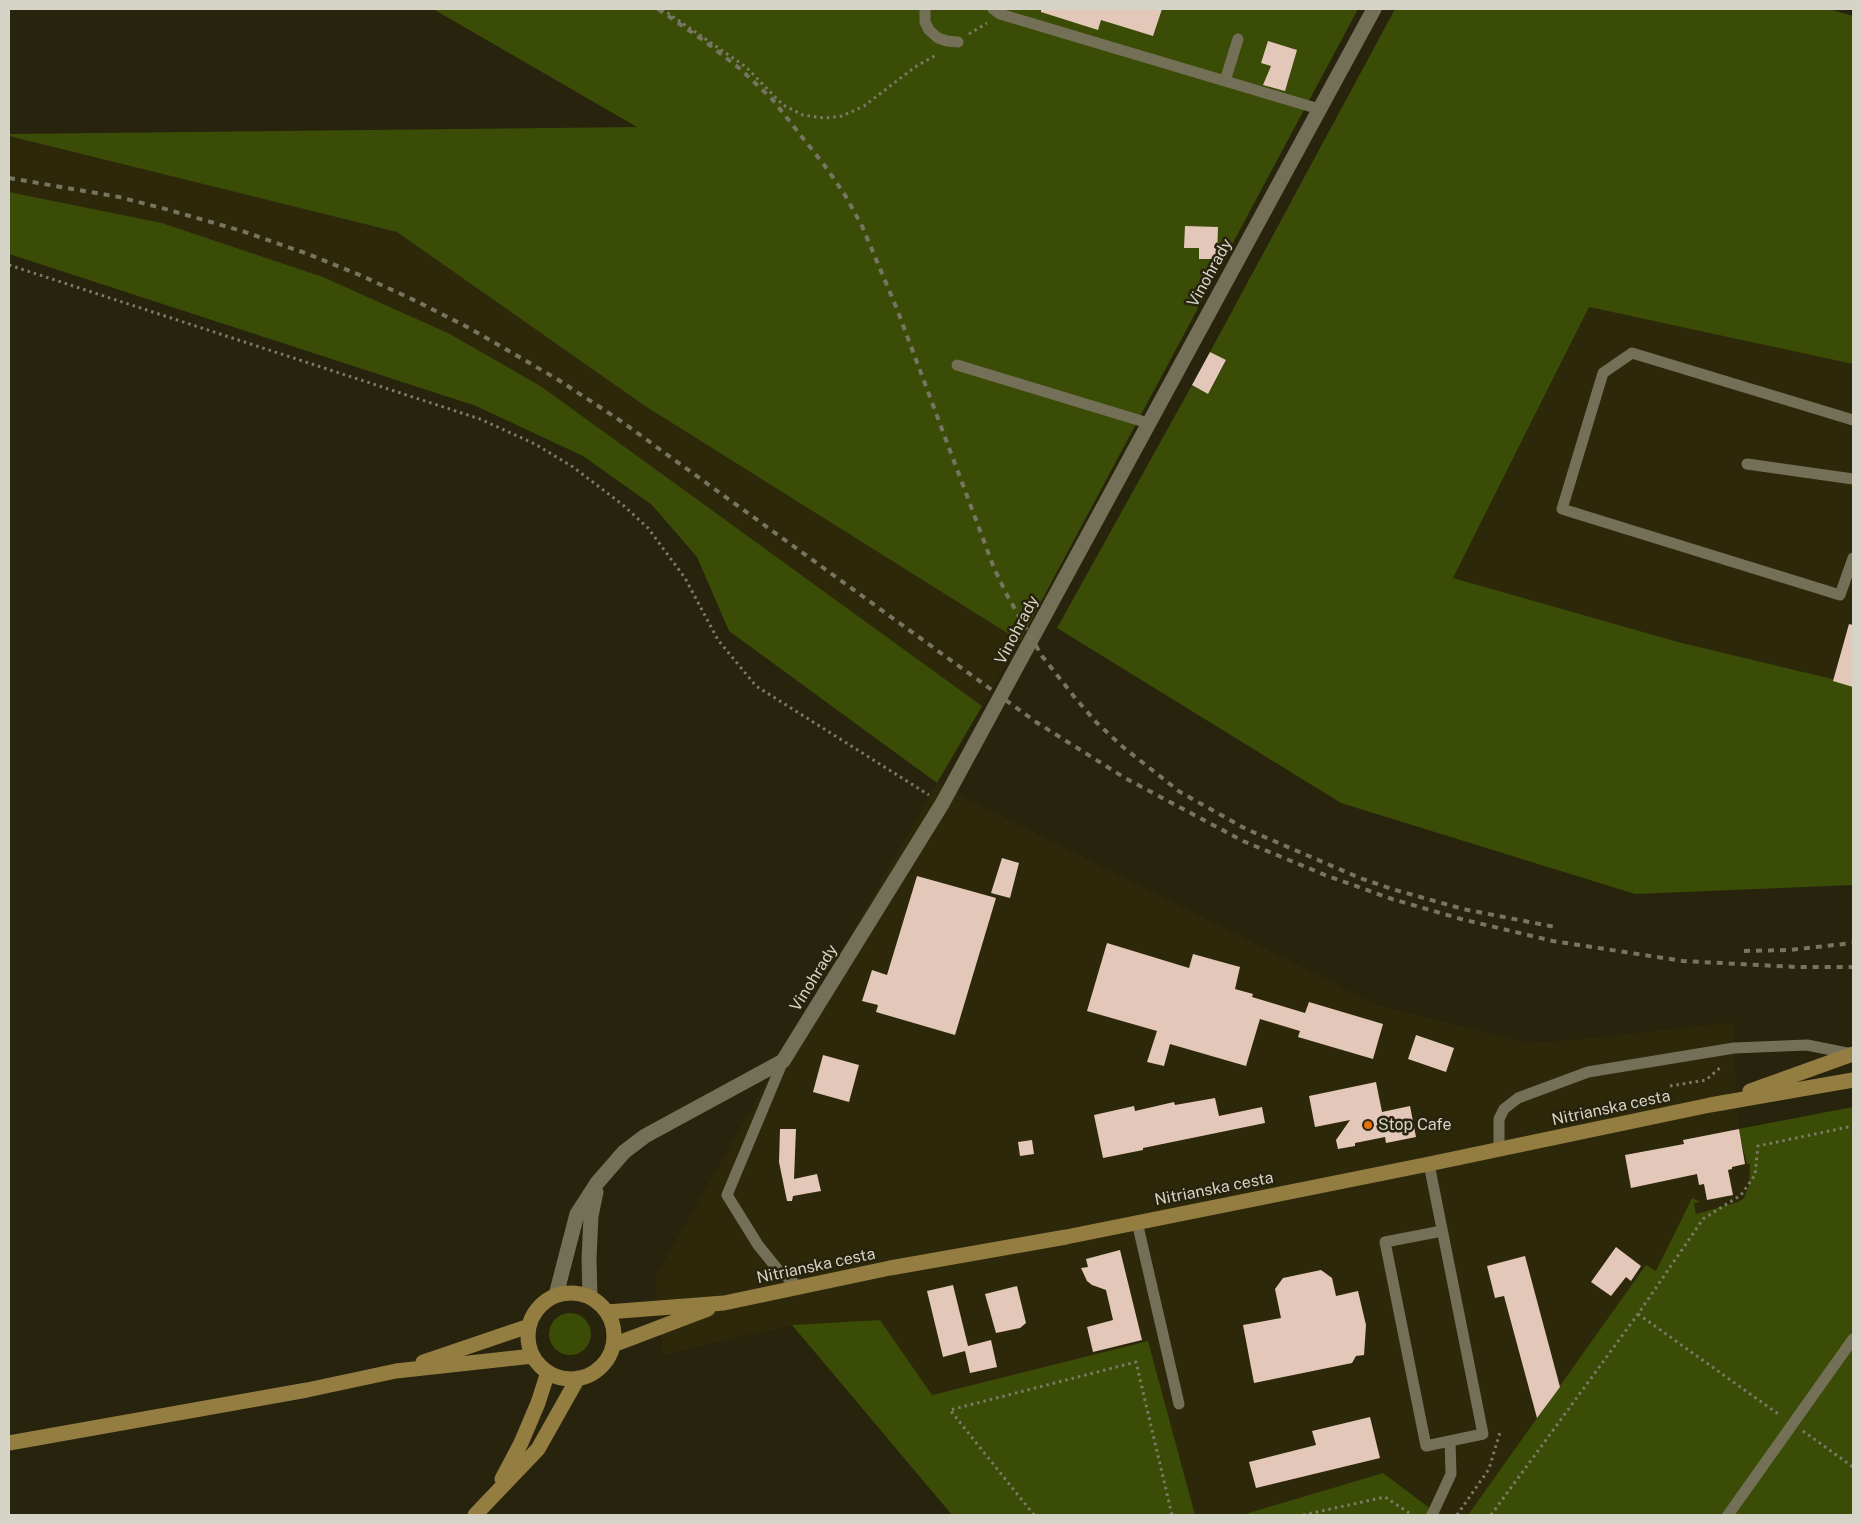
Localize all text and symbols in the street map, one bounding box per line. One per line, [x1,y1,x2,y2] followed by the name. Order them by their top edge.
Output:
[1183,235,1237,311] street label: Vinohrady
[991,592,1043,668] street label: Vinohrady
[786,941,842,1015] street label: Vinohrady
[1550,1086,1672,1130] street label: Nitrianska cesta
[1378,1115,1452,1135] place label: Stop Cafe
[1362,1119,1374,1131] marker: Stop Cafe
[1153,1168,1275,1210] street label: Nitrianska cesta
[755,1244,877,1288] street label: Nitrianska cesta

